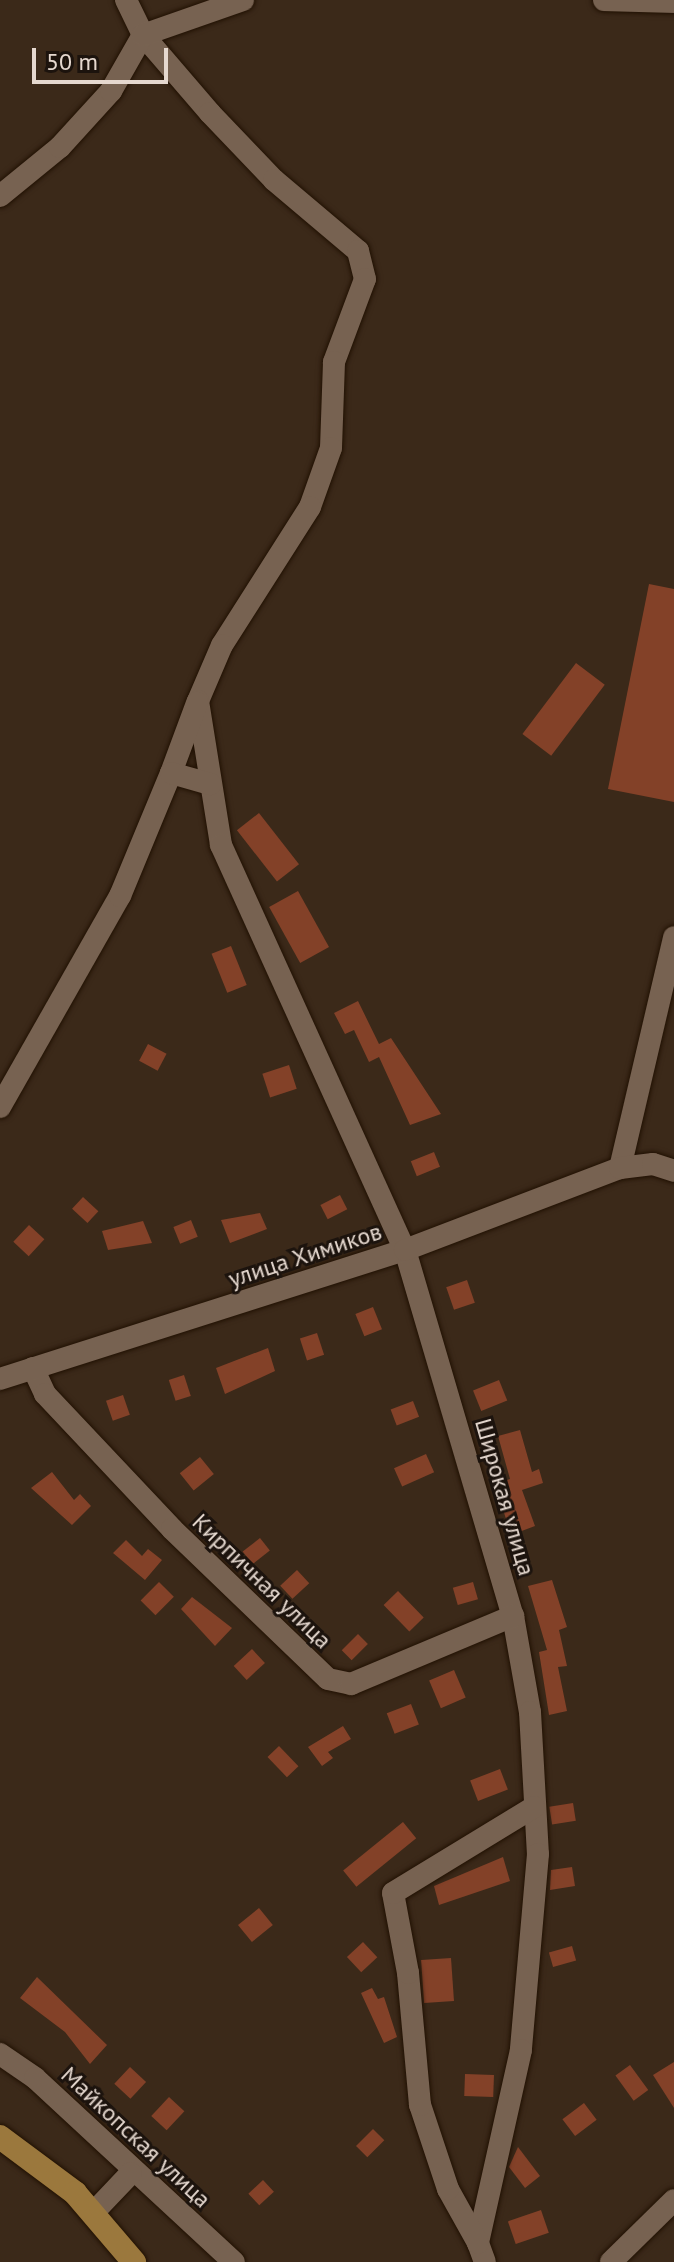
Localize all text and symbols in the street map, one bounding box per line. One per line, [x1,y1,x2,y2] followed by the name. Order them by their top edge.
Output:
[36,32,172,82] scale bar
[46,46,98,77] text: 50 m
[224,1217,386,1293] street label: улица Химиков
[469,1415,541,1579] street label: Широкая улица
[186,1507,338,1655] street label: Кирпичная улица
[55,2060,217,2214] street label: Майкопская улица

